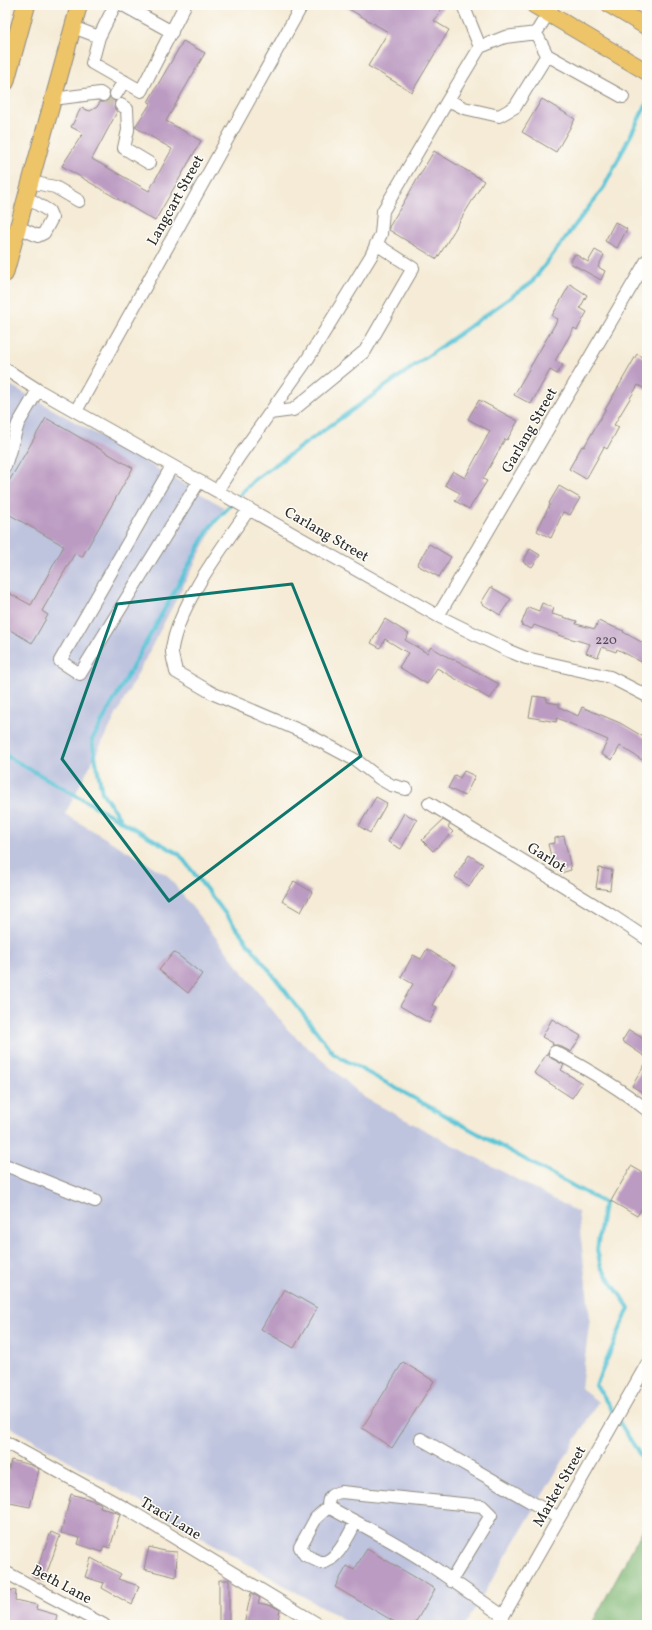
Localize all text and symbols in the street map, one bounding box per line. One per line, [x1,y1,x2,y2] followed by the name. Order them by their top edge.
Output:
[143,152,210,250] street label: Langcart Street
[497,384,563,477] street label: Garlang Street
[280,503,372,568] street label: Carlang Street
[595,632,617,650] house number: 220
[523,838,570,878] street label: Garlot
[529,1442,592,1531] street label: Market Street
[136,1493,205,1546] street label: Traci Lane
[27,1561,95,1610] street label: Beth Lane

